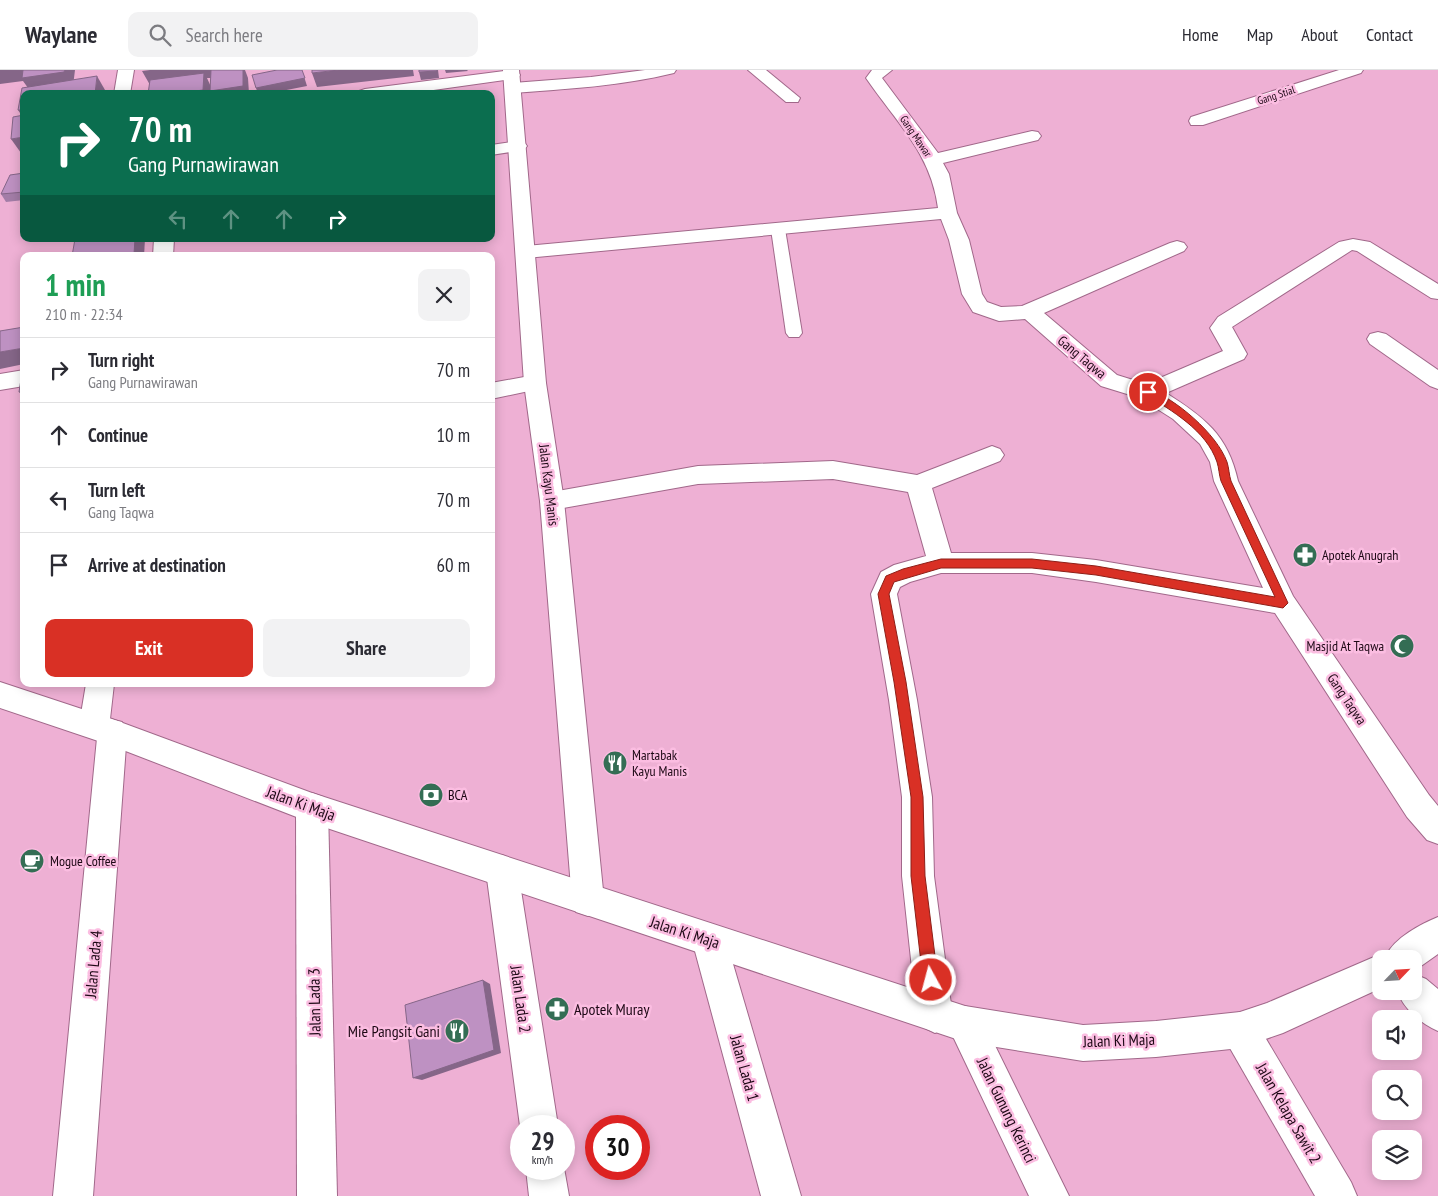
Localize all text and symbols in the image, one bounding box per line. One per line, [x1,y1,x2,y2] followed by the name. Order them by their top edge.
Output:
[128,12,478,57] search box
[25,19,98,50] text: Waylane
[146,21,174,49] icon: search
[186,23,263,47] text: Search here
[1182,23,1219,46] text: Home
[1247,23,1273,46] text: Map
[1301,23,1338,46] text: About
[1366,23,1413,46] text: Contact
[1255,82,1297,108] street label: Gang Stial
[128,106,192,152] text: 70 m
[45,110,110,175] icon: right
[897,113,935,159] street label: Gang Mawar
[128,150,279,178] text: Gang Purnawirawan
[164,205,192,233] icon: left
[217,205,245,233] icon: ahead
[270,205,298,233] icon: ahead
[323,205,351,233] icon: right
[45,265,106,304] text: 1 min
[418,269,470,321] button: close
[45,304,123,324] text: 210 m · 22:34
[1054,332,1110,382] street label: Gang Taqwa
[88,348,154,372] text: Turn right
[45,356,73,384] icon: right
[437,358,470,382] text: 70 m
[1127,371,1169,413] pin
[88,372,198,392] text: Gang Purnawirawan
[1134,378,1162,406] icon: arrive
[45,421,73,449] icon: ahead
[88,423,148,447] text: Continue
[437,423,470,447] text: 10 m
[535,442,563,527] street label: Jalan Kayu Manis
[88,478,145,502] text: Turn left
[45,486,73,514] icon: left
[437,488,470,512] text: 70 m
[88,502,154,522] text: Gang Taqwa
[1292,542,1318,568] pharmacy icon: Apotek Anugrah
[1322,546,1398,564] place label: Apotek Anugrah
[45,551,73,579] icon: arrive
[88,553,226,577] text: Arrive at destination
[437,553,470,577] text: 60 m
[45,619,253,677] button: Exit
[263,619,470,677] button: Share
[1389,633,1415,659] mosque icon: Masjid At Taqwa
[1307,637,1384,655] place label: Masjid At Taqwa
[1323,670,1371,728] street label: Gang Taqwa
[632,746,687,780] place label: Martabak Kayu Manis
[602,750,628,776] restaurant icon: Martabak Kayu Manis
[263,781,338,825] street label: Jalan Ki Maja
[418,782,444,808] bank icon: BCA
[448,786,468,804] place label: BCA
[19,848,45,874] cafe icon: Mogue Coffee
[50,852,117,870] place label: Mogue Coffee
[647,911,722,953] street label: Jalan Ki Maja
[80,929,106,1000] street label: Jalan Lada 4
[1372,950,1422,1000] north arrow
[1372,950,1422,1180] map controls
[904,953,956,1005] position arrow
[506,963,536,1034] street label: Jalan Lada 2
[303,968,325,1037] street label: Jalan Lada 3
[544,996,570,1022] pharmacy icon: Apotek Muray
[574,999,649,1019] place label: Apotek Muray
[1372,1010,1422,1060] button: sound
[444,1018,470,1044] restaurant icon: Mie Pangsit Gani
[348,1021,440,1041] place label: Mie Pangsit Gani
[1082,1029,1155,1051] street label: Jalan Ki Maja
[726,1032,764,1103] street label: Jalan Lada 1
[972,1053,1041,1166] street label: Jalan Gunung Kerinci
[1252,1058,1326,1167] street label: Jalan Kelapa Sawit 2
[1372,1070,1422,1120] button: search
[585,1115,650,1180] speed limit sign: 30
[531,1125,554,1157] text: 29
[1372,1130,1422,1180] button: layers
[532,1152,553,1167] text: km/h

